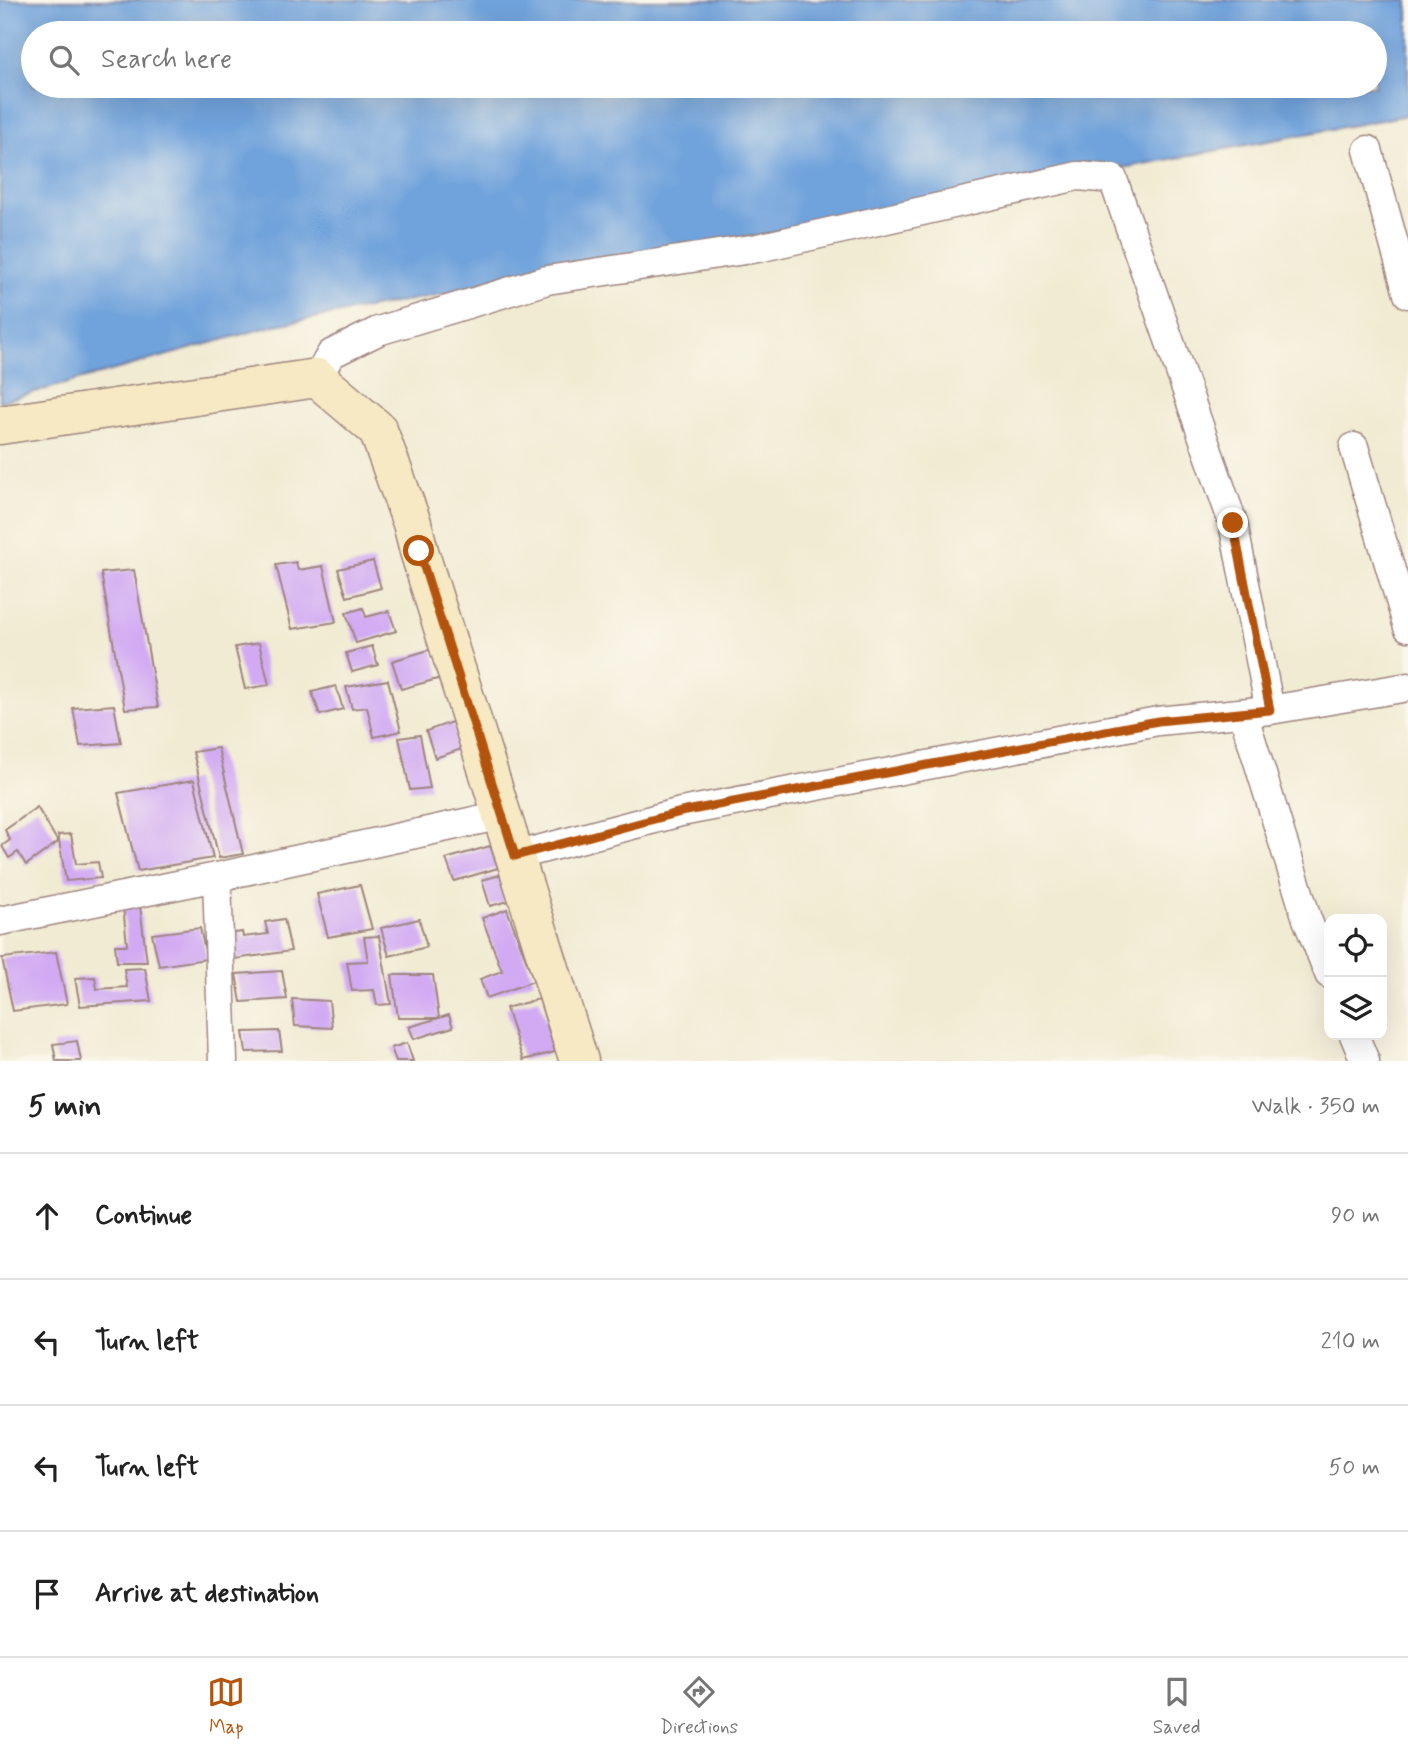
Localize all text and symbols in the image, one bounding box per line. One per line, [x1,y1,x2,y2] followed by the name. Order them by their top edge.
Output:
[21,21,1387,98] search box
[45,41,83,79] icon: search
[101,43,232,77] text: Search here
[1217,507,1248,538] route end
[403,535,434,566] route start
[1324,914,1387,1040] map controls
[1324,914,1387,977] button: locate
[1324,977,1387,1040] button: layers
[28,1087,102,1126] text: 5 min
[1252,1092,1380,1122] text: Walk · 350 m
[28,1197,66,1235] icon: ahead
[95,1199,192,1233] text: Continue
[1331,1201,1380,1231] text: 90 m
[28,1323,66,1361] icon: left
[95,1325,199,1359] text: Turn left
[1320,1327,1380,1357] text: 210 m
[28,1449,66,1487] icon: left
[95,1451,199,1485] text: Turn left
[1329,1453,1380,1483] text: 50 m
[28,1575,66,1613] icon: arrive
[95,1577,319,1611] text: Arrive at destination
[207,1673,245,1740] tab: Map
[660,1673,738,1740] tab: Directions
[1153,1673,1201,1740] tab: Saved

